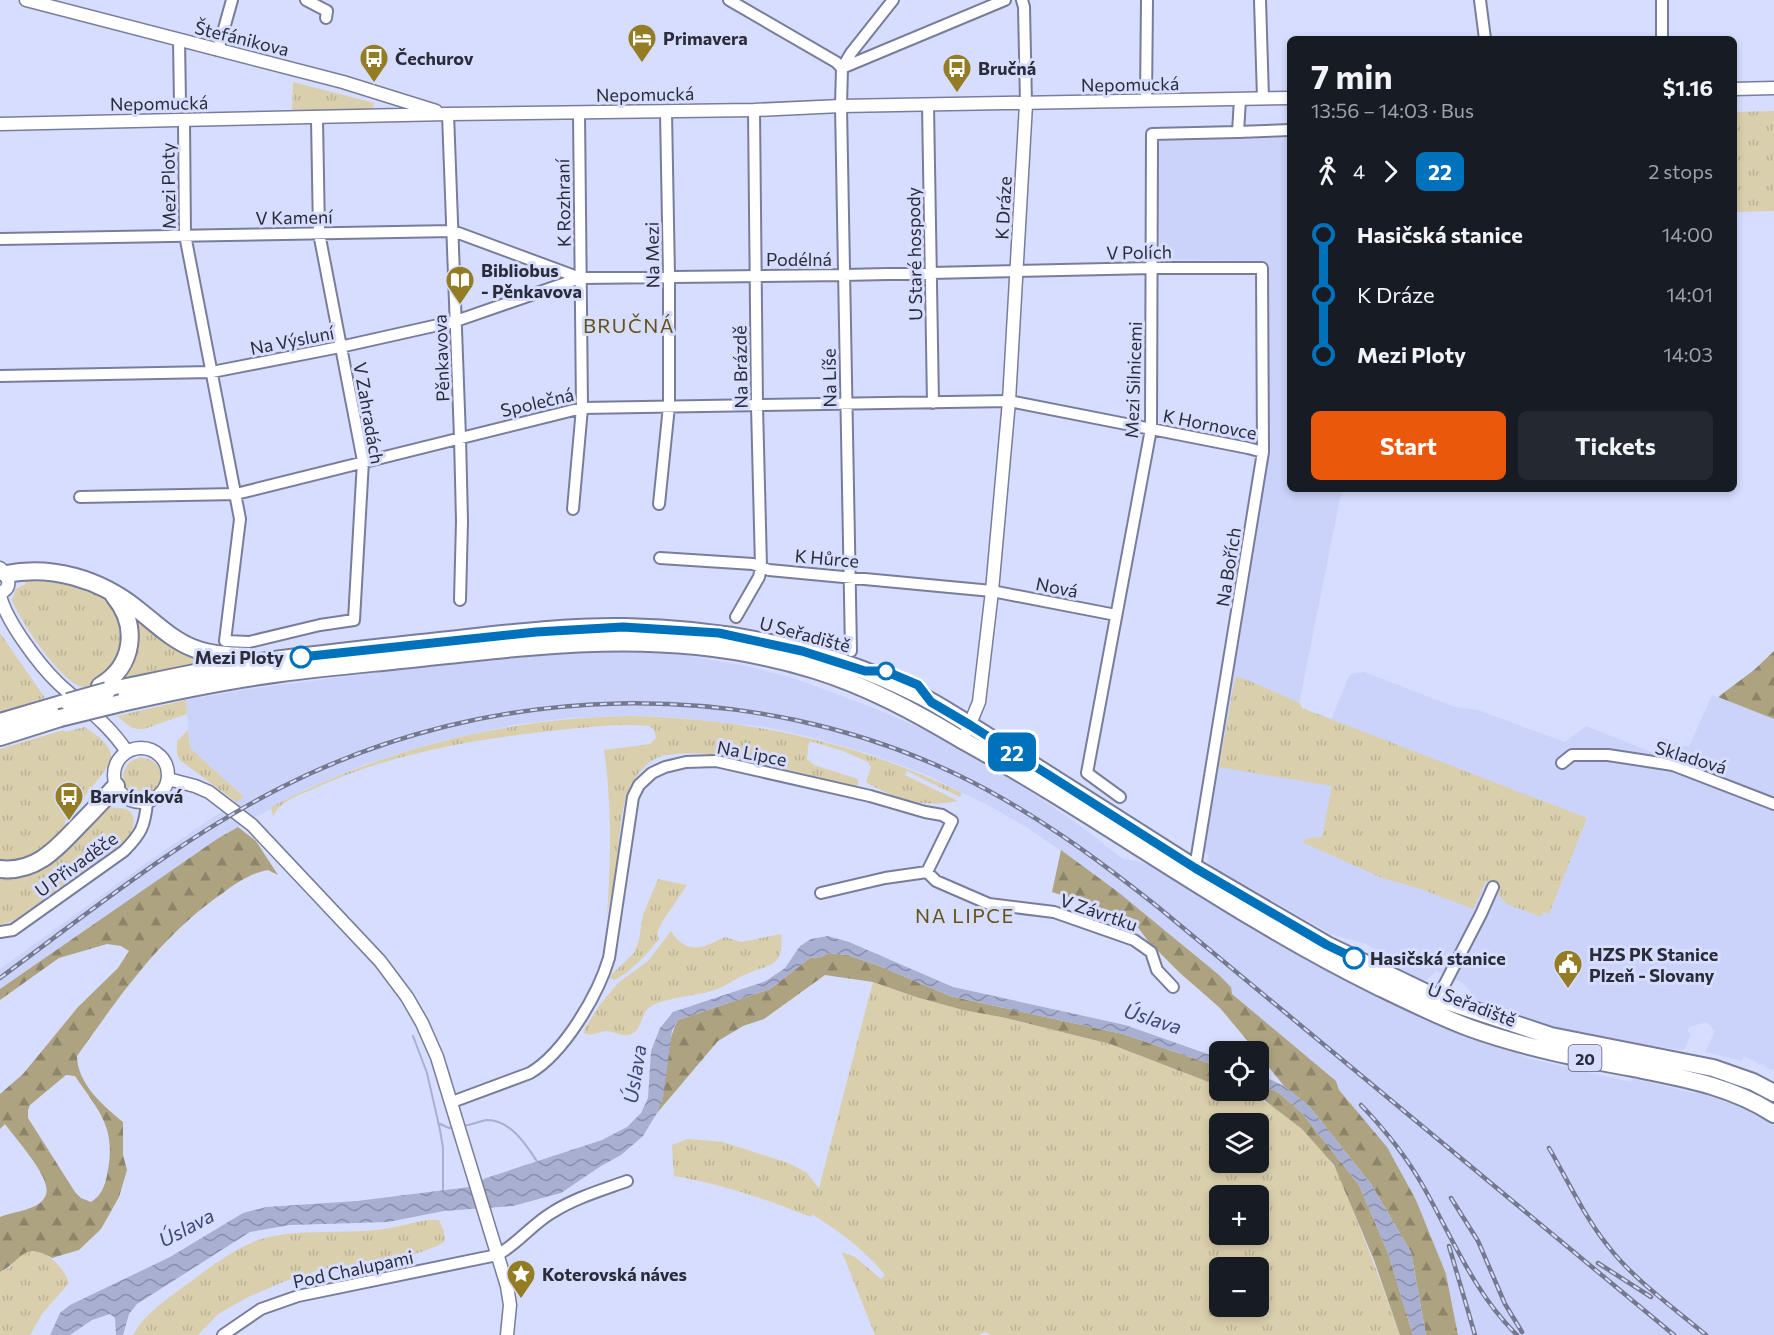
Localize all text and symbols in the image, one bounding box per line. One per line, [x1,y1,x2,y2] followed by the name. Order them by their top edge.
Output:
[193,16,291,60] street label: Štefánikova
[626,22,658,64] hotel icon: Primavera
[663,27,748,49] place label: Primavera
[358,42,390,84] bus stop icon: Čechurov
[395,47,474,69] place label: Čechurov
[941,52,973,94] bus stop icon: Bručná
[1311,55,1393,96] text: 7 min
[978,57,1036,79] place label: Bručná
[1081,72,1179,96] street label: Nepomucká
[1663,74,1713,101] text: $1.16
[596,82,694,106] street label: Nepomucká
[110,91,208,115] street label: Nepomucká
[1311,98,1474,122] text: 13:56 – 14:03 · Bus
[156,142,180,230] street label: Mezi Ploty
[1311,155,1344,188] icon: walk
[1374,155,1407,188] icon: forward
[551,157,575,247] street label: K Rozhraní
[1353,159,1365,183] text: 4
[1428,159,1452,184] text: 22
[1648,159,1713,183] text: 2 stops
[990,176,1016,240] street label: K Dráze
[902,187,926,321] street label: U Staré hospody
[255,205,334,229] street label: V Kamení
[640,221,664,289] street label: Na Mezi
[1357,221,1523,248] text: Hasičská stanice
[1662,222,1713,246] text: 14:00
[1106,240,1172,264] street label: V Polích
[766,248,832,270] street label: Podélná
[481,259,582,302] place label: Bibliobus - Pěnkavova
[444,264,476,306] library icon: Bibliobus - Pěnkavova
[1357,281,1435,308] text: K Dráze
[1666,282,1713,306] text: 14:01
[583,313,675,337] district label: BRUČNÁ
[428,314,454,402] street label: Pěnkavova
[248,321,337,359] street label: Na Výsluní
[1120,321,1146,439] street label: Mezi Silnicemi
[728,325,752,409] street label: Na Brázdě
[1357,341,1466,368] text: Mezi Ploty
[1663,342,1713,366] text: 14:03
[817,348,841,408] street label: Na Líše
[349,360,389,466] street label: V Zahradách
[498,383,576,421] street label: Společná
[1161,404,1259,444] street label: K Hornovce
[1311,411,1506,480] button: Start
[1518,411,1713,480] button: Tickets
[1211,526,1245,608] street label: Na Bořích
[794,544,860,572] street label: K Hůrce
[1034,572,1080,602] street label: Nová
[757,611,853,657] street label: U Seřadiště
[195,646,284,668] place label: Mezi Ploty
[290,646,312,668] marker: Mezi Ploty
[877,662,895,680] unlabelled marker
[985,732,1039,771] line badge: 22
[715,735,789,771] street label: Na Lipce
[1653,736,1729,778] street label: Skladová
[1000,740,1024,765] text: 22
[53,780,85,822] bus stop icon: Barvínková
[90,785,183,807] place label: Barvínková
[31,827,121,901] street label: U Přivaděče
[1057,888,1141,936] street label: V Závrtku
[915,903,1015,927] district label: NA LIPCE
[1589,943,1718,986] place label: HZS PK Stanice Plzeň - Slovany
[1343,947,1365,969] marker: Hasičská stanice
[1370,947,1506,969] place label: Hasičská stanice
[1552,948,1584,990] public building icon: HZS PK Stanice Plzeň - Slovany
[1425,977,1519,1031] street label: U Seřadiště
[1121,997,1185,1039] water label: Úslava
[1209,1041,1269,1317] map controls
[1209,1041,1269,1101] button: locate
[618,1043,650,1105] water label: Úslava
[1568,1045,1602,1071] road number: 20
[1209,1113,1269,1173] button: layers
[1209,1185,1269,1245] button: +
[154,1202,218,1252] water label: Úslava
[291,1245,415,1293] street label: Pod Chalupami
[1209,1257,1269,1317] button: −
[505,1258,537,1300] place icon: Koterovská náves
[542,1263,687,1285] place label: Koterovská náves

